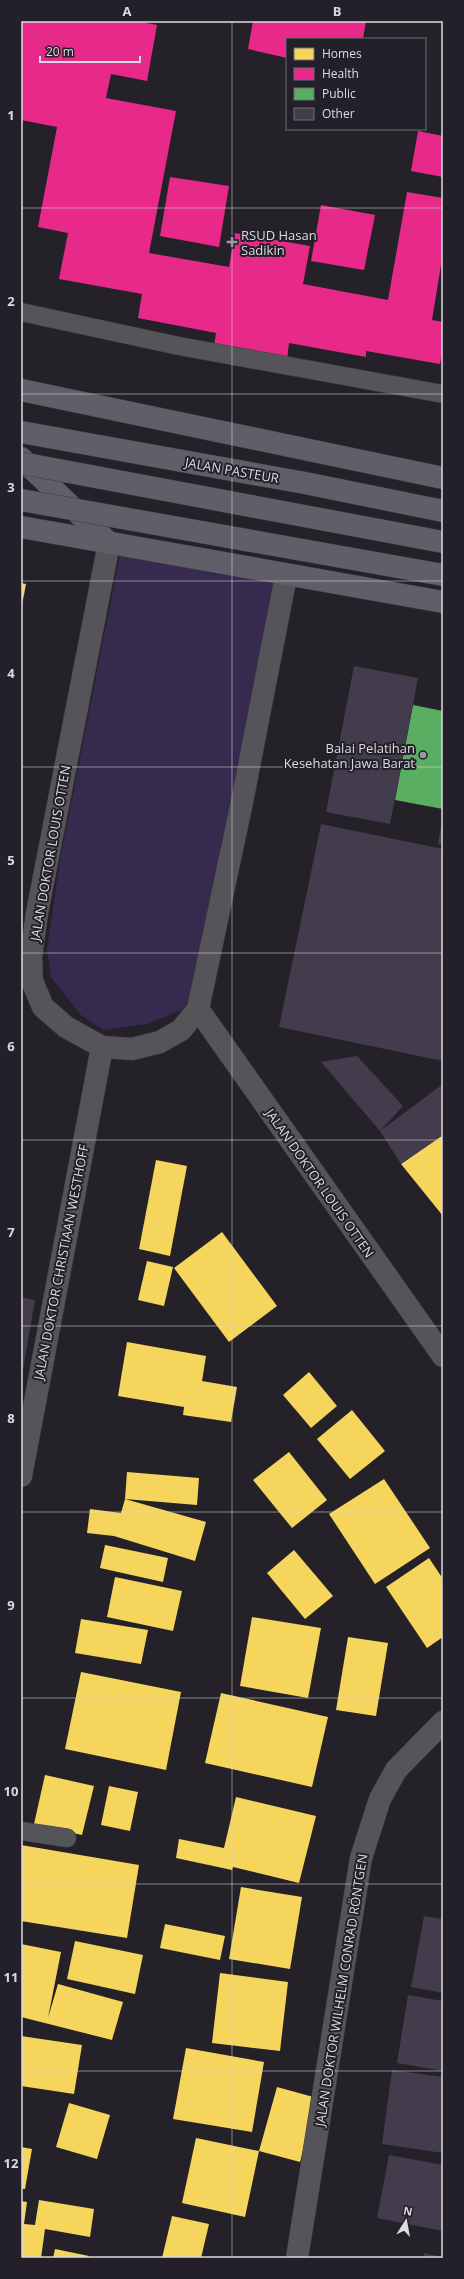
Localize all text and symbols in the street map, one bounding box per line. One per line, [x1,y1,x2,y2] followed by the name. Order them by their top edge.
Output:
[123,2,132,20] text: A
[333,2,342,20] text: B
[40,38,140,64] scale bar
[286,38,426,130] legend
[46,43,74,60] text: 20 m
[322,45,362,62] text: Homes
[322,65,359,82] text: Health
[322,85,356,102] text: Public
[322,105,355,122] text: Other
[7,106,15,124] text: 1
[241,226,317,259] place label: RSUD Hasan Sadikin
[226,236,238,248] marker: RSUD Hasan Sadikin
[7,292,15,310] text: 2
[182,453,280,487] street label: JALAN PASTEUR
[7,478,15,496] text: 3
[7,664,15,682] text: 4
[284,739,415,772] place label: Balai Pelatihan Kesehatan Jawa Barat
[418,750,428,760] marker: Balai Pelatihan Kesehatan Jawa Barat
[25,764,74,944] street label: JALAN DOKTOR LOUIS OTTEN
[7,851,15,869] text: 5
[7,1037,15,1055] text: 6
[260,1103,378,1261] street label: JALAN DOKTOR LOUIS OTTEN
[29,1142,93,1383] street label: JALAN DOKTOR CHRISTIAAN WESTHOFF
[7,1223,15,1241] text: 7
[7,1409,15,1427] text: 8
[7,1596,15,1614] text: 9
[4,1782,18,1800] text: 10
[310,1852,371,2130] street label: JALAN DOKTOR WILHELM CONRAD RÖNTGEN
[4,1968,18,1986] text: 11
[4,2154,19,2172] text: 12
[386,2201,426,2241] north arrow
[402,2202,414,2219] text: N

